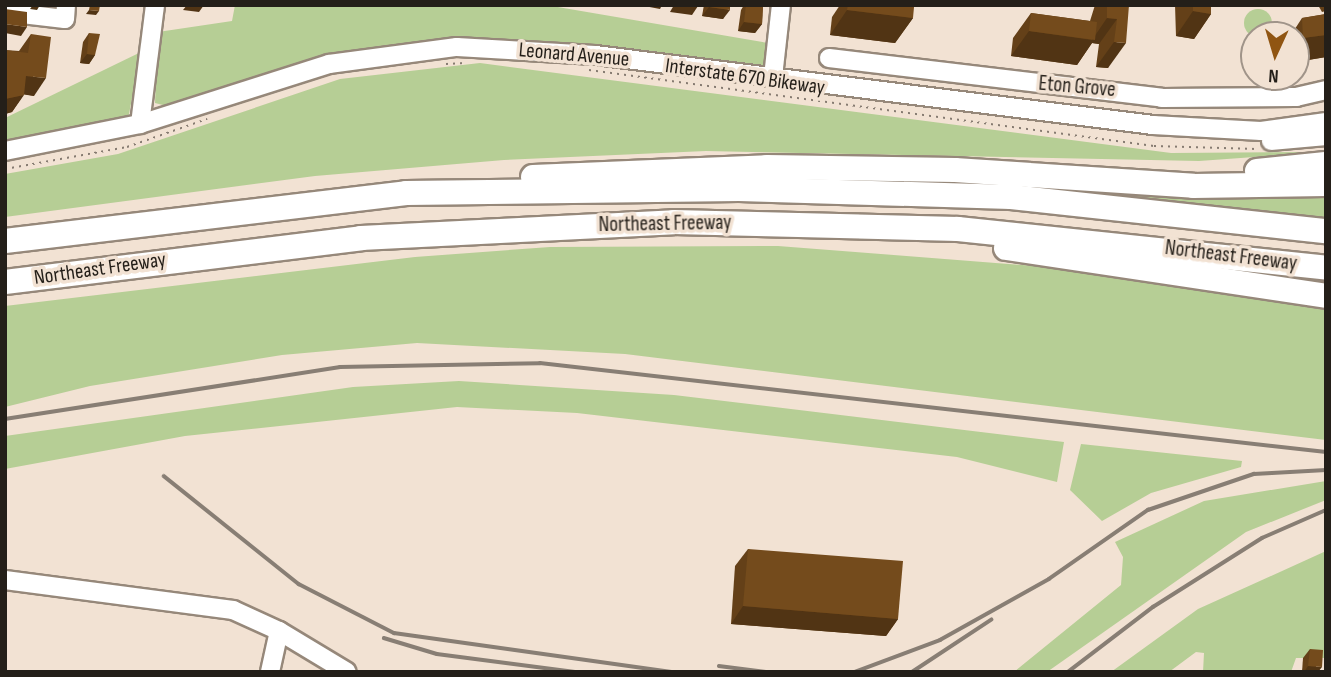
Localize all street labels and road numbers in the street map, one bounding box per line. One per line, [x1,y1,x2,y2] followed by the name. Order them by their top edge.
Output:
[518,38,630,72] street label: Leonard Avenue
[664,53,826,101] street label: Interstate 670 Bikeway
[1037,71,1117,103] street label: Eton Grove
[598,210,732,238] street label: Northeast Freeway
[1164,235,1298,277] street label: Northeast Freeway
[32,247,168,291] street label: Northeast Freeway

